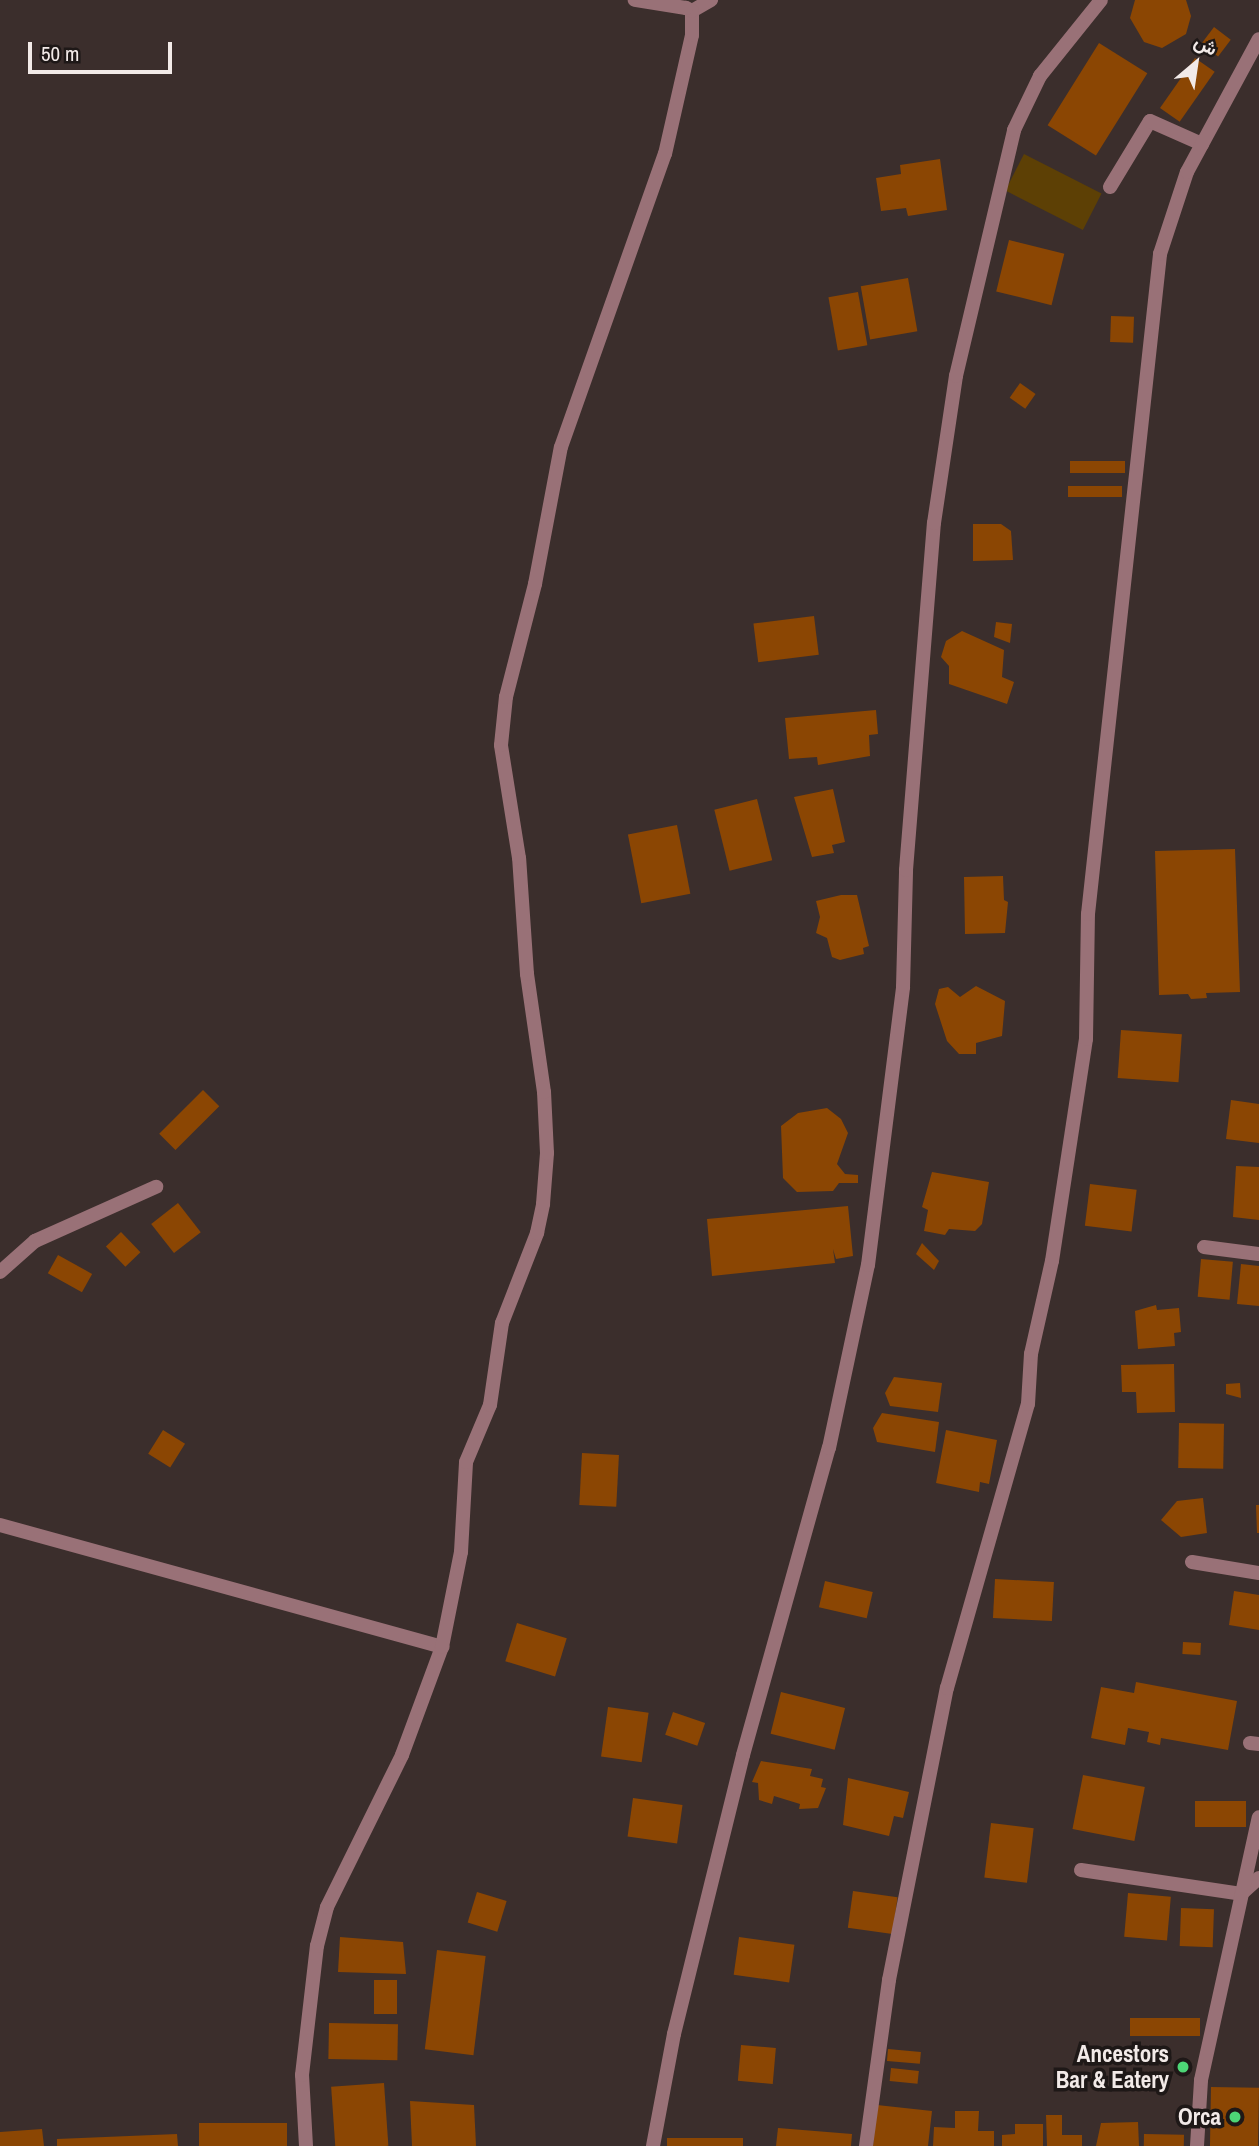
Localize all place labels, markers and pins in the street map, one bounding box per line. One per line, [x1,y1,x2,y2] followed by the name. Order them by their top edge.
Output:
[1056,2040,1169,2094] place label: Ancestors Bar & Eatery
[1175,2059,1191,2075] marker: Ancestors Bar & Eatery
[1178,2103,1221,2131] place label: Orca
[1227,2109,1243,2125] marker: Orca

